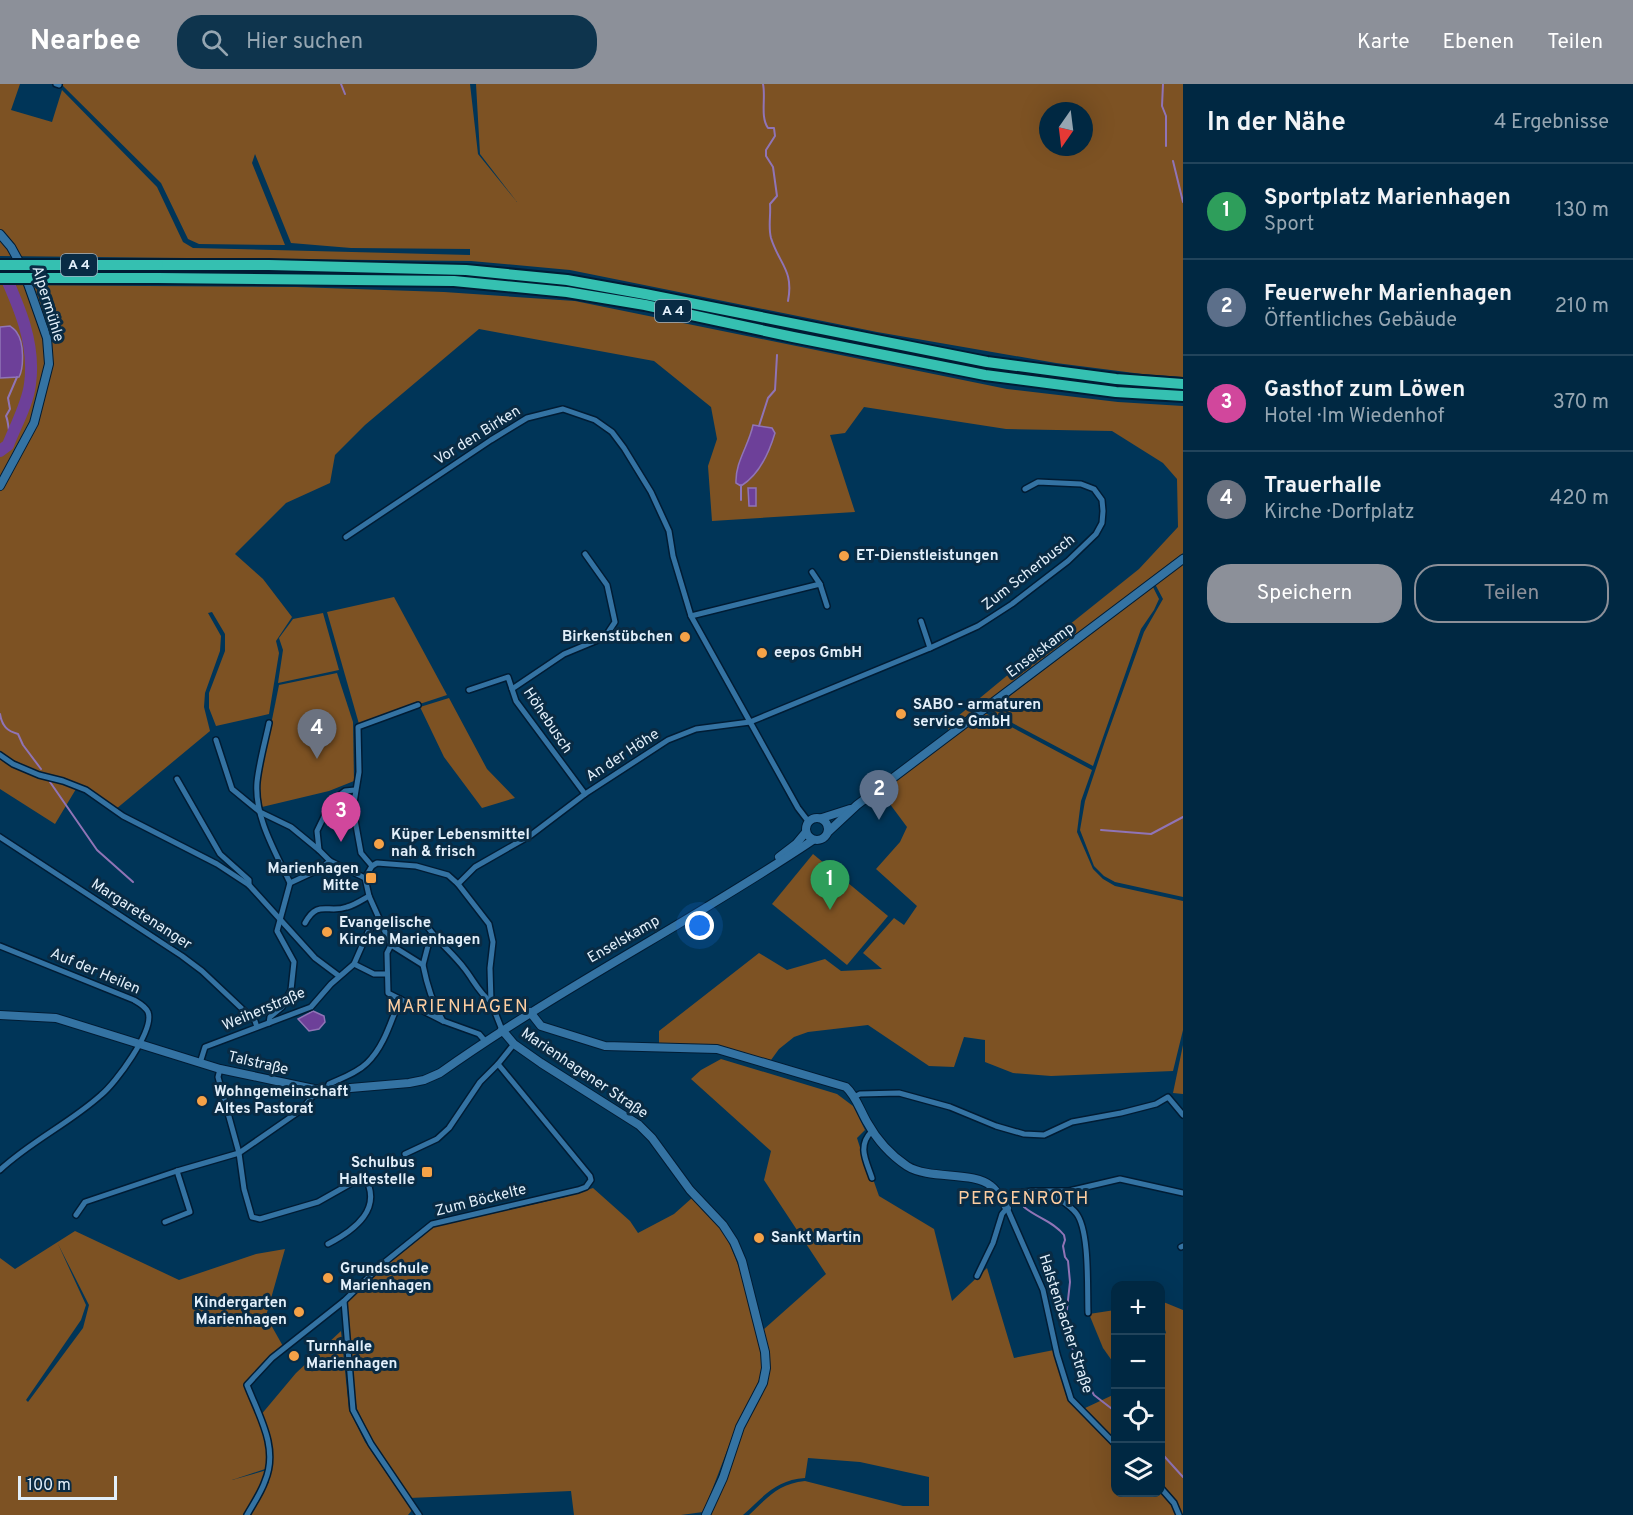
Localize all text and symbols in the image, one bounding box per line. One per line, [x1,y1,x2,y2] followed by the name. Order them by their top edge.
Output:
[177,15,597,69] search box
[30,24,141,60] text: Nearbee
[198,26,231,59] icon: search
[246,29,363,56] text: Hier suchen
[1357,29,1409,56] text: Karte
[1442,29,1514,56] text: Ebenen
[1547,29,1603,56] text: Teilen
[1039,102,1093,156] north arrow
[1207,107,1346,140] text: In der Nähe
[1494,110,1609,136] text: 4 Ergebnisse
[1264,185,1511,212] text: Sportplatz Marienhagen
[1223,198,1231,224] text: 1
[1555,198,1609,224] text: 130 m
[1264,212,1314,238] text: Sport
[61,254,97,276] road number: A 4
[26,264,68,344] street label: Alpermühle
[1264,281,1512,308] text: Feuerwehr Marienhagen
[1220,294,1233,320] text: 2
[1555,294,1609,320] text: 210 m
[655,300,691,322] road number: A 4
[1264,308,1457,334] text: Öffentliches Gebäude
[1264,377,1465,404] text: Gasthof zum Löwen
[1221,390,1233,416] text: 3
[1553,390,1609,416] text: 370 m
[431,402,525,470] street label: Vor den Birken
[1264,404,1444,430] text: Hotel · Im Wiedenhof
[1264,473,1382,500] text: Trauerhalle
[1220,486,1233,512] text: 4
[1550,486,1609,512] text: 420 m
[1264,500,1415,526] text: Kirche · Dorfplatz
[979,531,1079,615] street label: Zum Scherbusch
[856,547,999,566] place label: ET-Dienstleistungen
[837,549,851,563] marker: ET-Dienstleistungen
[1207,564,1402,623] button: Speichern
[1414,564,1609,623] button: Teilen
[1003,619,1079,683] street label: Enselskamp
[562,628,673,647] place label: Birkenstübchen
[678,630,692,644] marker: Birkenstübchen
[774,644,862,663] place label: eepos GmbH
[755,646,769,660] marker: eepos GmbH
[518,684,576,758] street label: Höhebusch
[913,696,1041,732] place label: SABO - armaturen service GmbH
[894,707,908,721] marker: SABO - armaturen service GmbH
[298,710,336,759] pin: 4
[583,725,663,787] street label: An der Höhe
[860,770,898,820] pin: 2
[322,792,360,842] pin: 3
[391,826,530,862] place label: Küper Lebensmittel nah & frisch
[372,837,386,851] marker: Küper Lebensmittel nah & frisch
[268,860,359,896] place label: Marienhagen Mitte
[810,860,850,910] pin: 1
[364,871,378,885] marker: Marienhagen Mitte
[87,875,195,955] street label: Margaretenanger
[685,911,714,940] your location
[584,912,664,968] street label: Enselskamp
[339,914,480,950] place label: Evangelische Kirche Marienhagen
[320,925,334,939] marker: Evangelische Kirche Marienhagen
[47,944,143,1000] street label: Auf der Heilen
[220,984,308,1036] street label: Weiherstraße
[387,996,529,1019] district label: MARIENHAGEN
[517,1024,651,1124] street label: Marienhagener Straße
[226,1048,290,1080] street label: Talstraße
[214,1083,349,1119] place label: Wohngemeinschaft Altes Pastorat
[195,1094,209,1108] marker: Wohngemeinschaft Altes Pastorat
[339,1154,415,1190] place label: Schulbus Haltestelle
[420,1165,434,1179] marker: Schulbus Haltestelle
[433,1180,529,1222] street label: Zum Böckelte
[958,1188,1090,1211] district label: PERGENROTH
[771,1229,861,1248] place label: Sankt Martin
[752,1231,766,1245] marker: Sankt Martin
[1034,1252,1096,1396] street label: Halstenbacher Straße
[340,1260,431,1296] place label: Grundschule Marienhagen
[321,1271,335,1285] marker: Grundschule Marienhagen
[1111,1281,1165,1497] map controls
[1111,1281,1165,1335] button: +
[194,1294,287,1330] place label: Kindergarten Marienhagen
[292,1305,306,1319] marker: Kindergarten Marienhagen
[1111,1335,1165,1389] button: −
[306,1338,397,1374] place label: Turnhalle Marienhagen
[287,1349,301,1363] marker: Turnhalle Marienhagen
[1111,1389,1165,1443] button: locate
[1111,1443,1165,1497] button: layers
[18,1473,117,1500] scale bar
[27,1476,71,1496] text: 100 m

